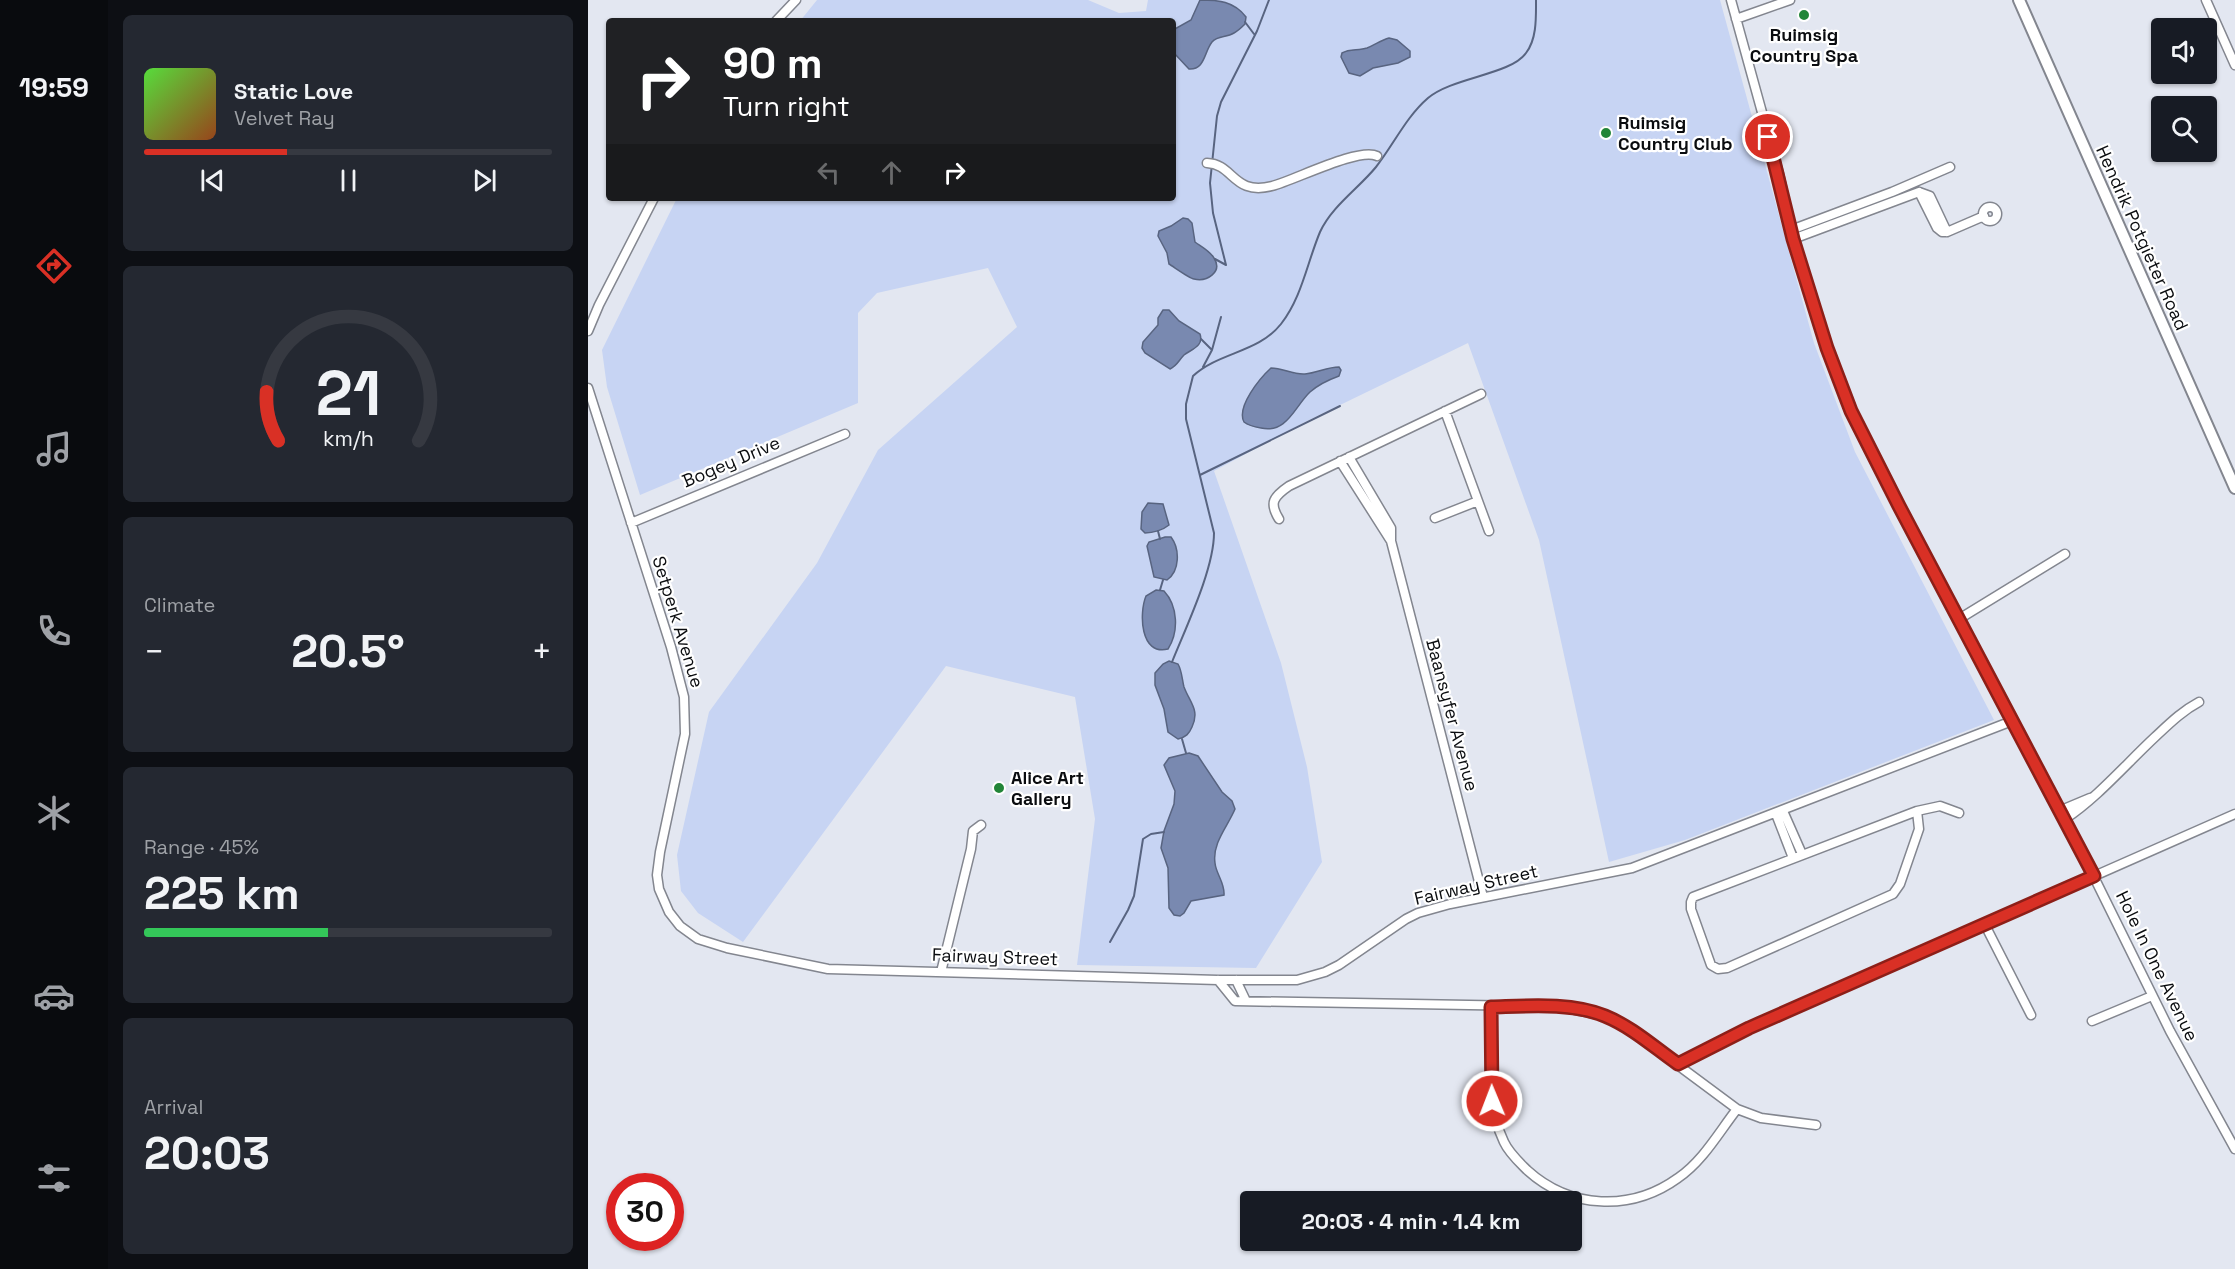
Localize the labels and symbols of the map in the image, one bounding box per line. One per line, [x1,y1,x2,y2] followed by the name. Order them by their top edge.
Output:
[1797,8,1811,22] marker: Ruimsig Country Spa
[1750,23,1859,67] place label: Ruimsig Country Spa
[1618,111,1732,155] place label: Ruimsig Country Club
[1742,111,1793,162] pin
[1599,126,1613,140] marker: Ruimsig Country Club
[2091,142,2194,334] street label: Hendrik Potgieter Road
[678,431,783,492] street label: Bogey Drive
[648,553,709,690] street label: Setperk Avenue
[1421,636,1484,794] street label: Baansyfer Avenue
[1011,766,1084,810] place label: Alice Art Gallery
[992,781,1006,795] marker: Alice Art Gallery
[1412,859,1540,910] street label: Fairway Street
[2111,887,2204,1045] street label: Hole In One Avenue
[932,943,1058,970] street label: Fairway Street
[1460,1069,1524,1133] position arrow
[606,1173,684,1251] speed limit sign: 30

